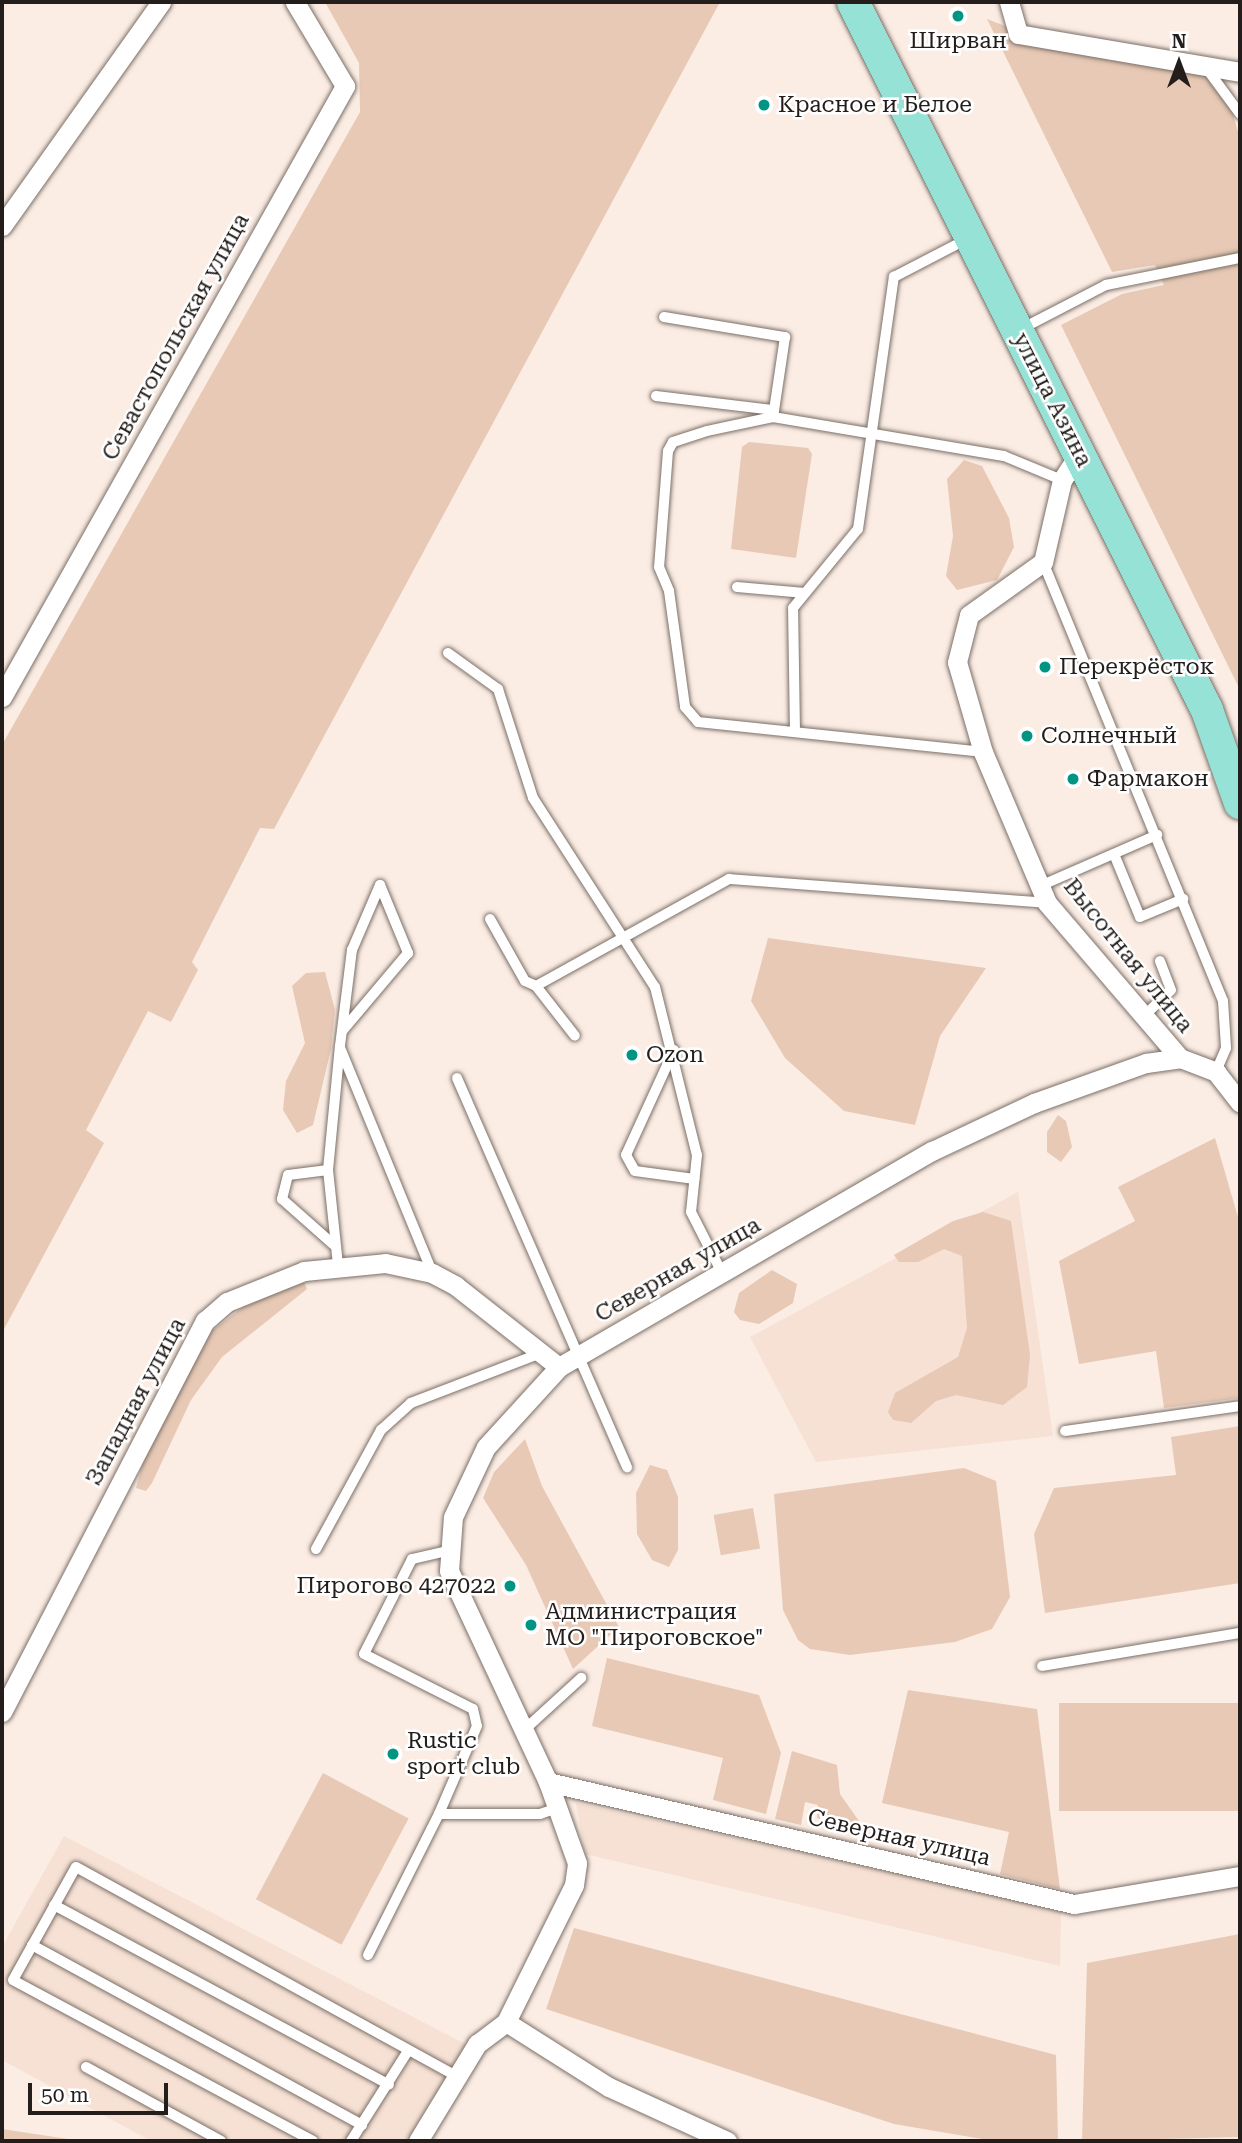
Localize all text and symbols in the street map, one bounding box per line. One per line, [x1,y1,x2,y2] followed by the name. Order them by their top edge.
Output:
[950,8,966,24] marker: Ширван
[909,27,1007,55] place label: Ширван
[1144,28,1214,98] north arrow
[1172,30,1186,53] text: N
[778,91,972,119] place label: Красное и Белое
[756,97,772,113] marker: Красное и Белое
[96,209,256,465] street label: Севастопольская улица
[1006,328,1098,472] street label: улица Азина
[1059,653,1214,681] place label: Перекрёсток
[1037,659,1053,675] marker: Перекрёсток
[1041,722,1177,750] place label: Солнечный
[1019,728,1035,744] marker: Солнечный
[1087,765,1209,793] place label: Фармакон
[1065,771,1081,787] marker: Фармакон
[1057,873,1199,1039] street label: Высотная улица
[646,1041,704,1069] place label: Ozon
[624,1047,640,1063] marker: Ozon
[590,1211,766,1329] street label: Северная улица
[80,1313,192,1491] street label: Западная улица
[297,1572,496,1600] place label: Пирогово 427022
[502,1578,518,1594] marker: Пирогово 427022
[545,1598,763,1652] place label: Администрация МО "Пироговское"
[523,1617,539,1633] marker: Администрация МО "Пироговское"
[407,1727,520,1781] place label: Rustic sport club
[385,1746,401,1762] marker: Rustic sport club
[805,1804,993,1872] street label: Северная улица
[32,2070,172,2114] scale bar
[41,2083,89,2107] text: 50 m

